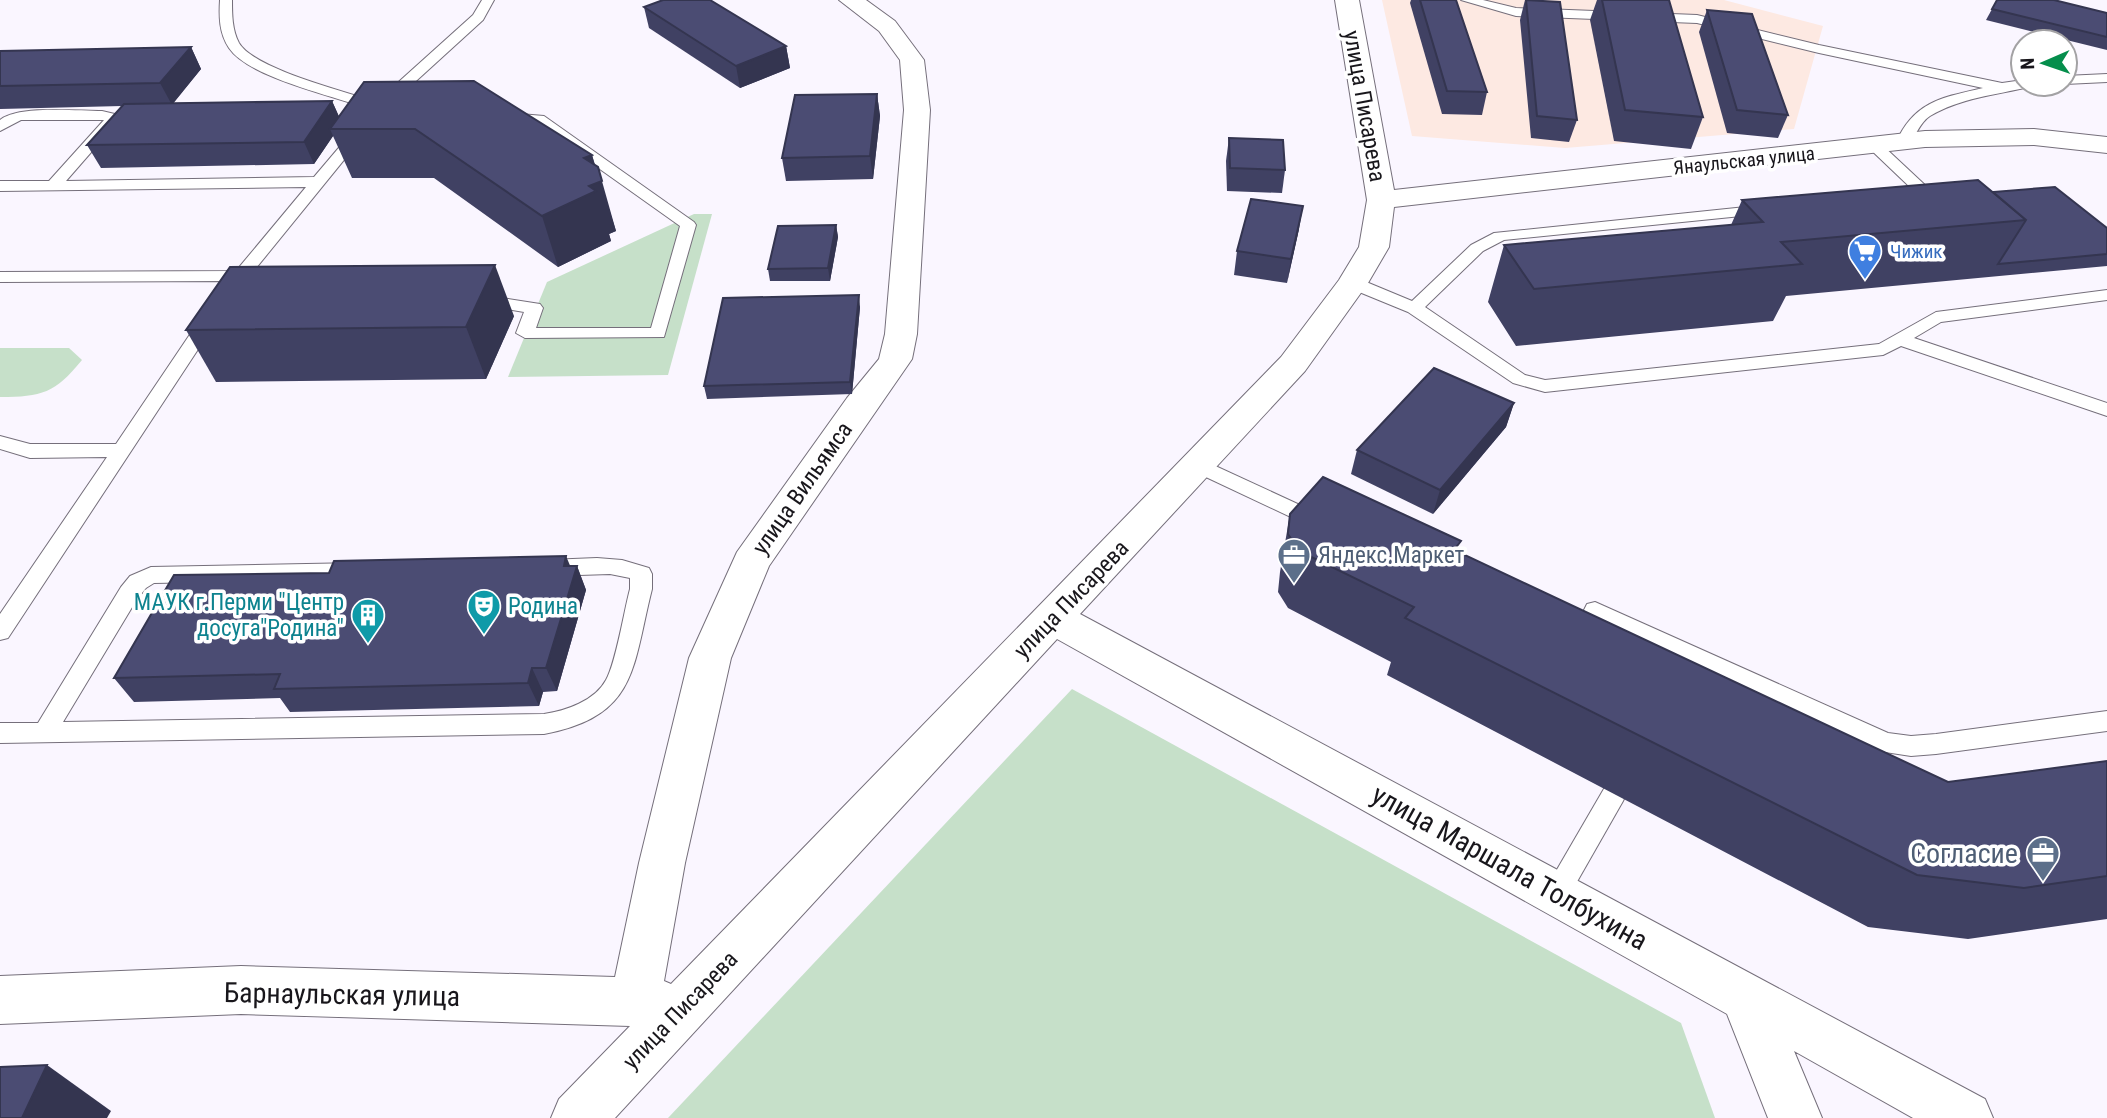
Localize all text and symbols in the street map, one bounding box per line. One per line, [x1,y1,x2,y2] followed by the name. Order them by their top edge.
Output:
[1338,28,1391,184] street label: улица Писарева
[2009,28,2079,98] north arrow
[2016,57,2039,70] text: N
[1672,142,1816,179] street label: Янаульская улица
[1846,232,1884,281] supermarket icon: Чижик
[1890,240,1942,263] place label: Чижик
[747,417,858,560] street label: улица Вильямса
[1008,535,1134,664] street label: улица Писарева
[1275,536,1313,585] office icon: Яндекс.Маркет
[1318,542,1465,569] place label: Яндекс.Маркет
[465,587,503,636] theatre icon: Родина
[134,589,344,642] place label: МАУК г.Перми "Центр досуга"Родина"
[508,593,578,620] place label: Родина
[349,596,387,645] building icon: МАУК г.Перми "Центр досуга"Родина"
[1366,778,1653,957] street label: улица Маршала Толбухина
[2024,834,2062,883] office icon: Согласие
[1910,837,2018,870] place label: Согласие
[617,946,743,1075] street label: улица Писарева
[224,976,460,1013] street label: Барнаульская улица

